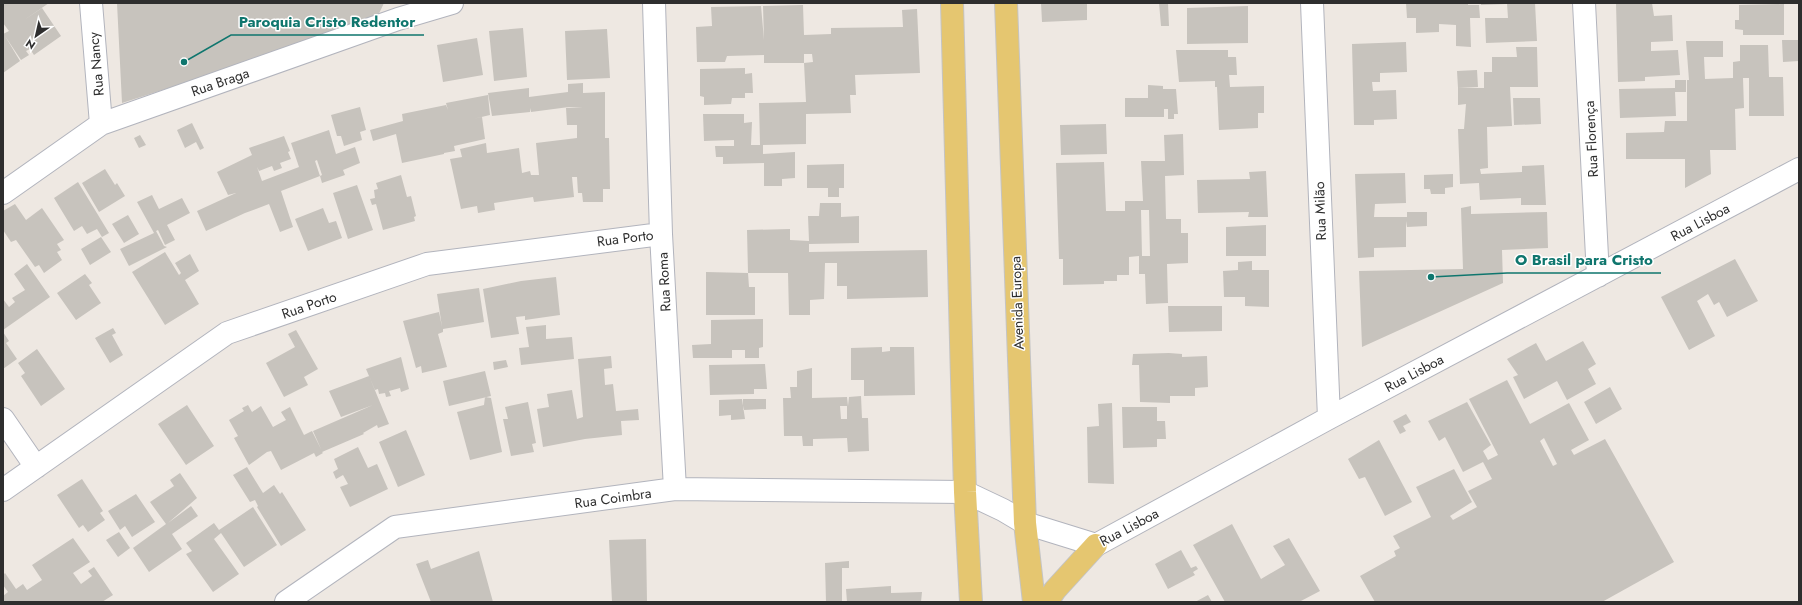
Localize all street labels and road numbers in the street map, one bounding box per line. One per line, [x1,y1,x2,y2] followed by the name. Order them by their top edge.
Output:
[83,30,109,97] street label: Rua Nancy
[188,63,252,101] street label: Rua Braga
[1579,100,1603,178] street label: Rua Florença
[1309,181,1331,241] street label: Rua Milão
[1667,198,1733,246] street label: Rua Lisboa
[596,225,655,251] street label: Rua Porto
[652,252,676,312] street label: Rua Roma
[1005,256,1029,350] street label: Avenida Europa
[279,286,339,324] street label: Rua Porto
[1381,349,1447,397] street label: Rua Lisboa
[573,483,653,513] street label: Rua Coimbra
[1096,503,1162,551] street label: Rua Lisboa

